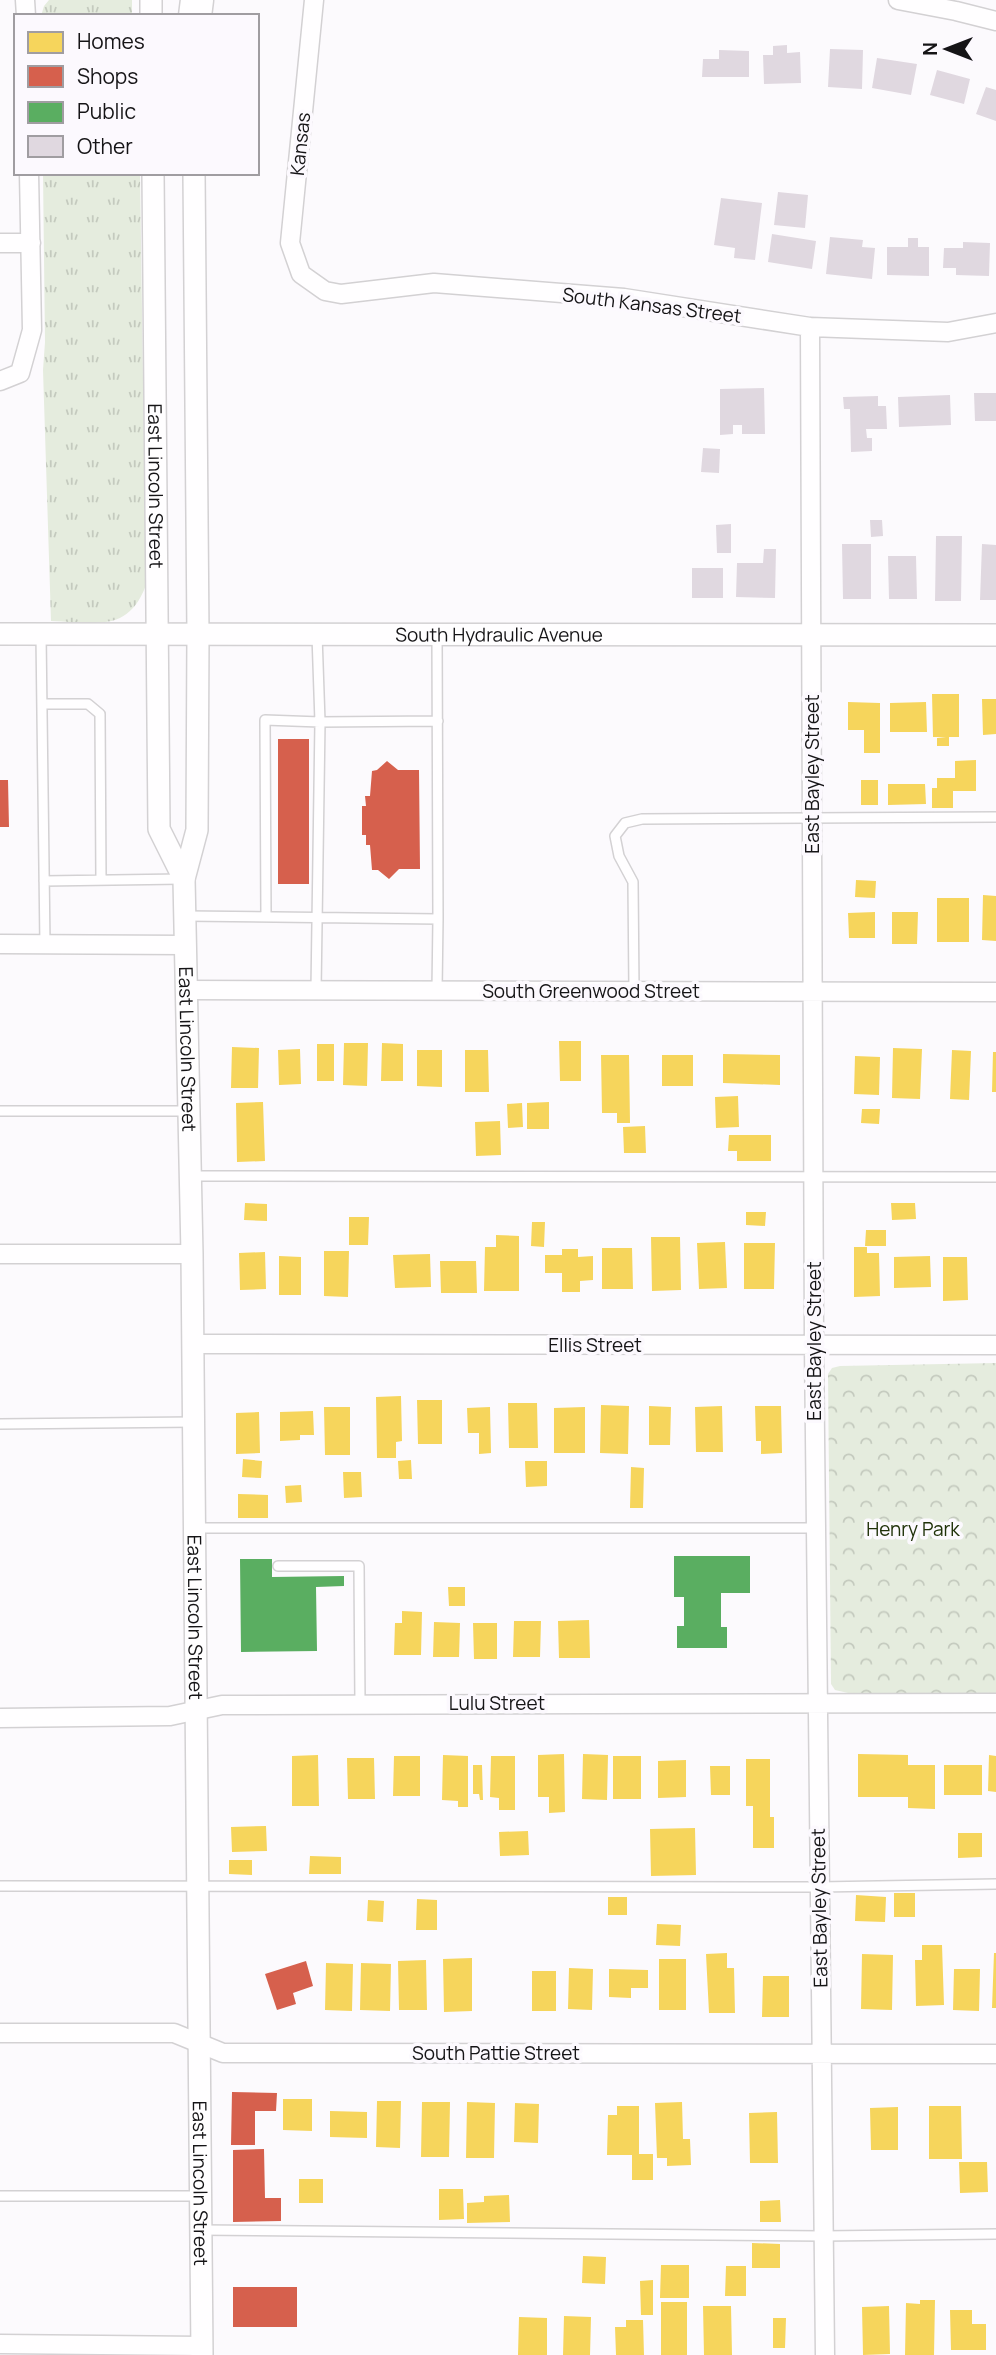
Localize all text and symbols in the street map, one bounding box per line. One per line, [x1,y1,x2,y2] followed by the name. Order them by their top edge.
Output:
[14,14,259,175] legend
[912,14,982,84] north arrow
[77,27,145,55] text: Homes
[917,42,943,56] text: N
[77,62,138,90] text: Shops
[77,97,136,125] text: Public
[284,111,316,177] street label: Kansas
[77,132,133,160] text: Other
[561,281,743,329] street label: South Kansas Street
[142,403,170,569] street label: East Lincoln Street
[395,621,603,648] street label: South Hydraulic Avenue
[799,694,825,854] street label: East Bayley Street
[173,966,202,1132] street label: East Lincoln Street
[482,978,700,1004] street label: South Greenwood Street
[801,1261,827,1421] street label: East Bayley Street
[548,1332,642,1358] street label: Ellis Street
[866,1516,960,1542] park label: Henry Park
[182,1535,209,1700] street label: East Lincoln Street
[449,1690,545,1716] street label: Lulu Street
[805,1828,833,1988] street label: East Bayley Street
[412,2040,580,2066] street label: South Pattie Street
[187,2100,214,2266] street label: East Lincoln Street

